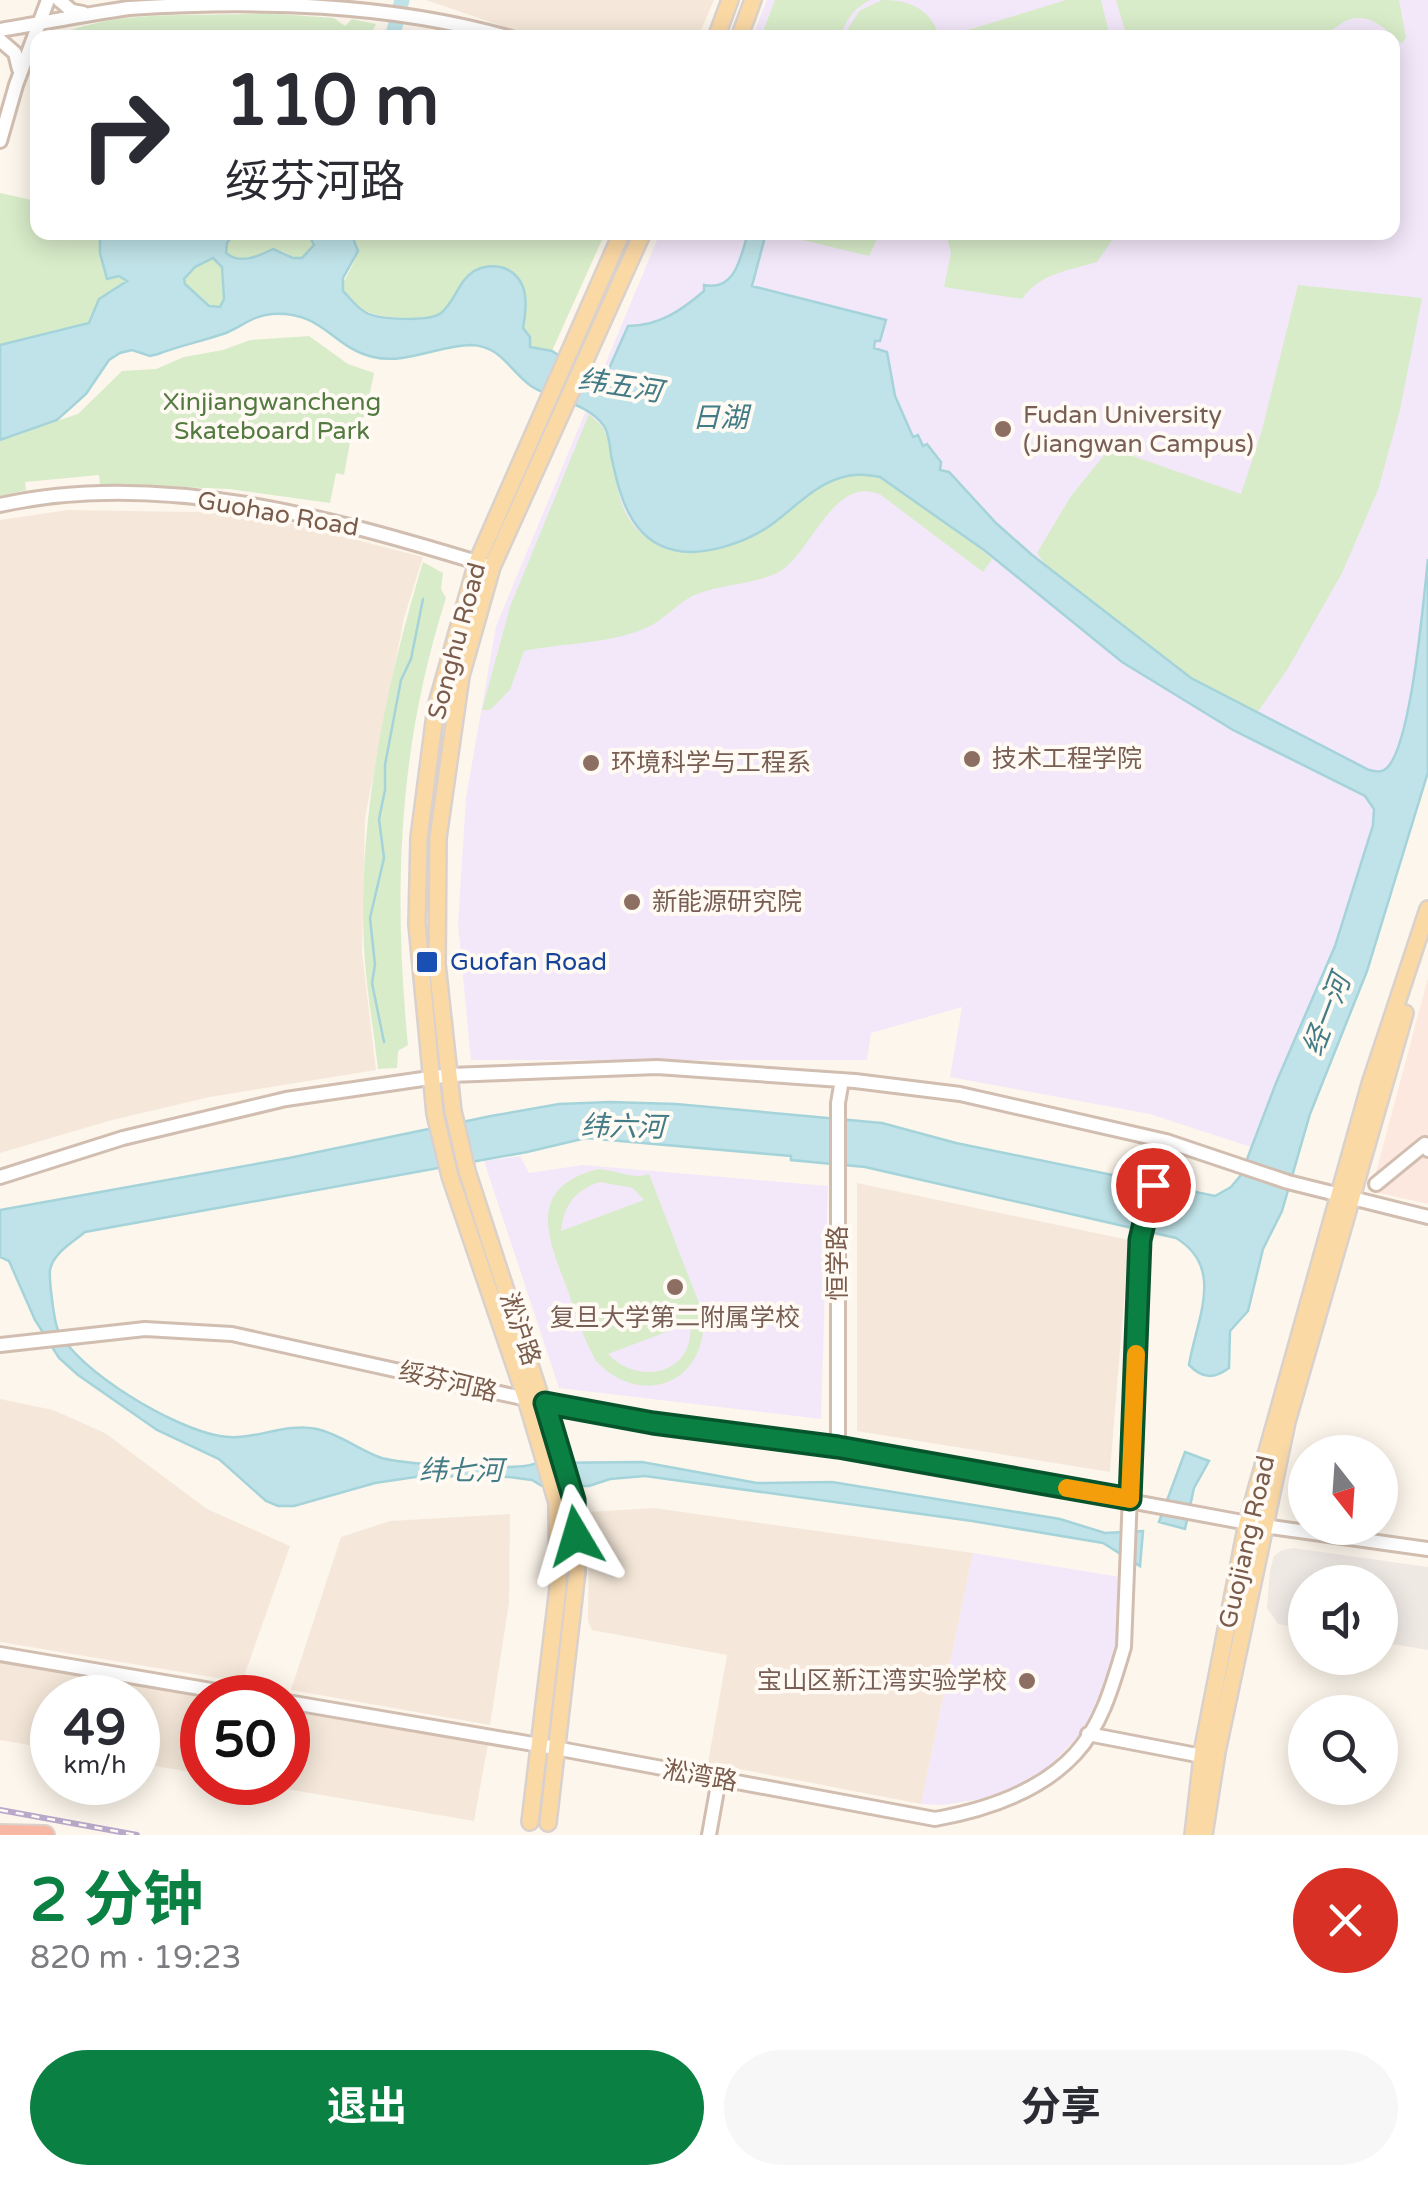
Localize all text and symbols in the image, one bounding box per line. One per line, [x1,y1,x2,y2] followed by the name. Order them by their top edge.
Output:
[225,60,439,144] text: 110 m
[60,70,190,200] icon: right
[225,156,405,210] text: 绥芬河路
[576,363,669,410] water label: 纬五河
[163,387,381,446] park label: Xinjiangwancheng Skateboard Park
[1023,400,1254,459] place label: Fudan University (Jiangwan Campus)
[692,401,752,435] water label: 日湖
[992,418,1014,440] marker: Fudan University (Jiangwan Campus)
[195,485,361,543] street label: Guohao Road
[422,559,492,723] street label: Songhu Road
[992,744,1142,774] place label: 技术工程学院
[611,748,811,778] place label: 环境科学与工程系
[961,748,983,770] marker: 技术工程学院
[580,752,602,774] marker: 环境科学与工程系
[652,887,802,917] place label: 新能源研究院
[621,891,643,913] marker: 新能源研究院
[450,947,607,977] place label: Guofan Road
[414,949,440,975] marker: Guofan Road
[1296,965,1360,1060] water label: 经一河
[581,1109,670,1145] water label: 纬六河
[1111,1143,1196,1228] pin
[1126,1158,1181,1213] icon: arrive
[823,1225,853,1301] street label: 恒学路
[664,1276,686,1298] marker: 复旦大学第二附属学校
[494,1289,546,1369] street label: 淞沪路
[550,1303,800,1333] place label: 复旦大学第二附属学校
[396,1356,500,1408] street label: 绥芬河路
[1288,1435,1398,1545] north arrow
[1288,1435,1398,1805] map controls
[1213,1453,1281,1631] street label: Guojiang Road
[419,1454,508,1488] water label: 纬七河
[524,1484,628,1588] position arrow
[1288,1565,1398,1675] button: sound
[757,1666,1007,1696] place label: 宝山区新江湾实验学校
[1016,1670,1038,1692] marker: 宝山区新江湾实验学校
[180,1675,310,1805] speed limit sign: 50
[1288,1695,1398,1805] button: search
[64,1698,126,1758] text: 49
[64,1750,126,1780] text: km/h
[660,1755,740,1797] street label: 淞湾路
[30,1865,203,1937] text: 2 分钟
[1293,1868,1398,1973] button: close
[30,1939,242,1977] text: 820 m · 19:23
[30,2050,704,2165] button: 退出
[724,2050,1398,2165] button: 分享

